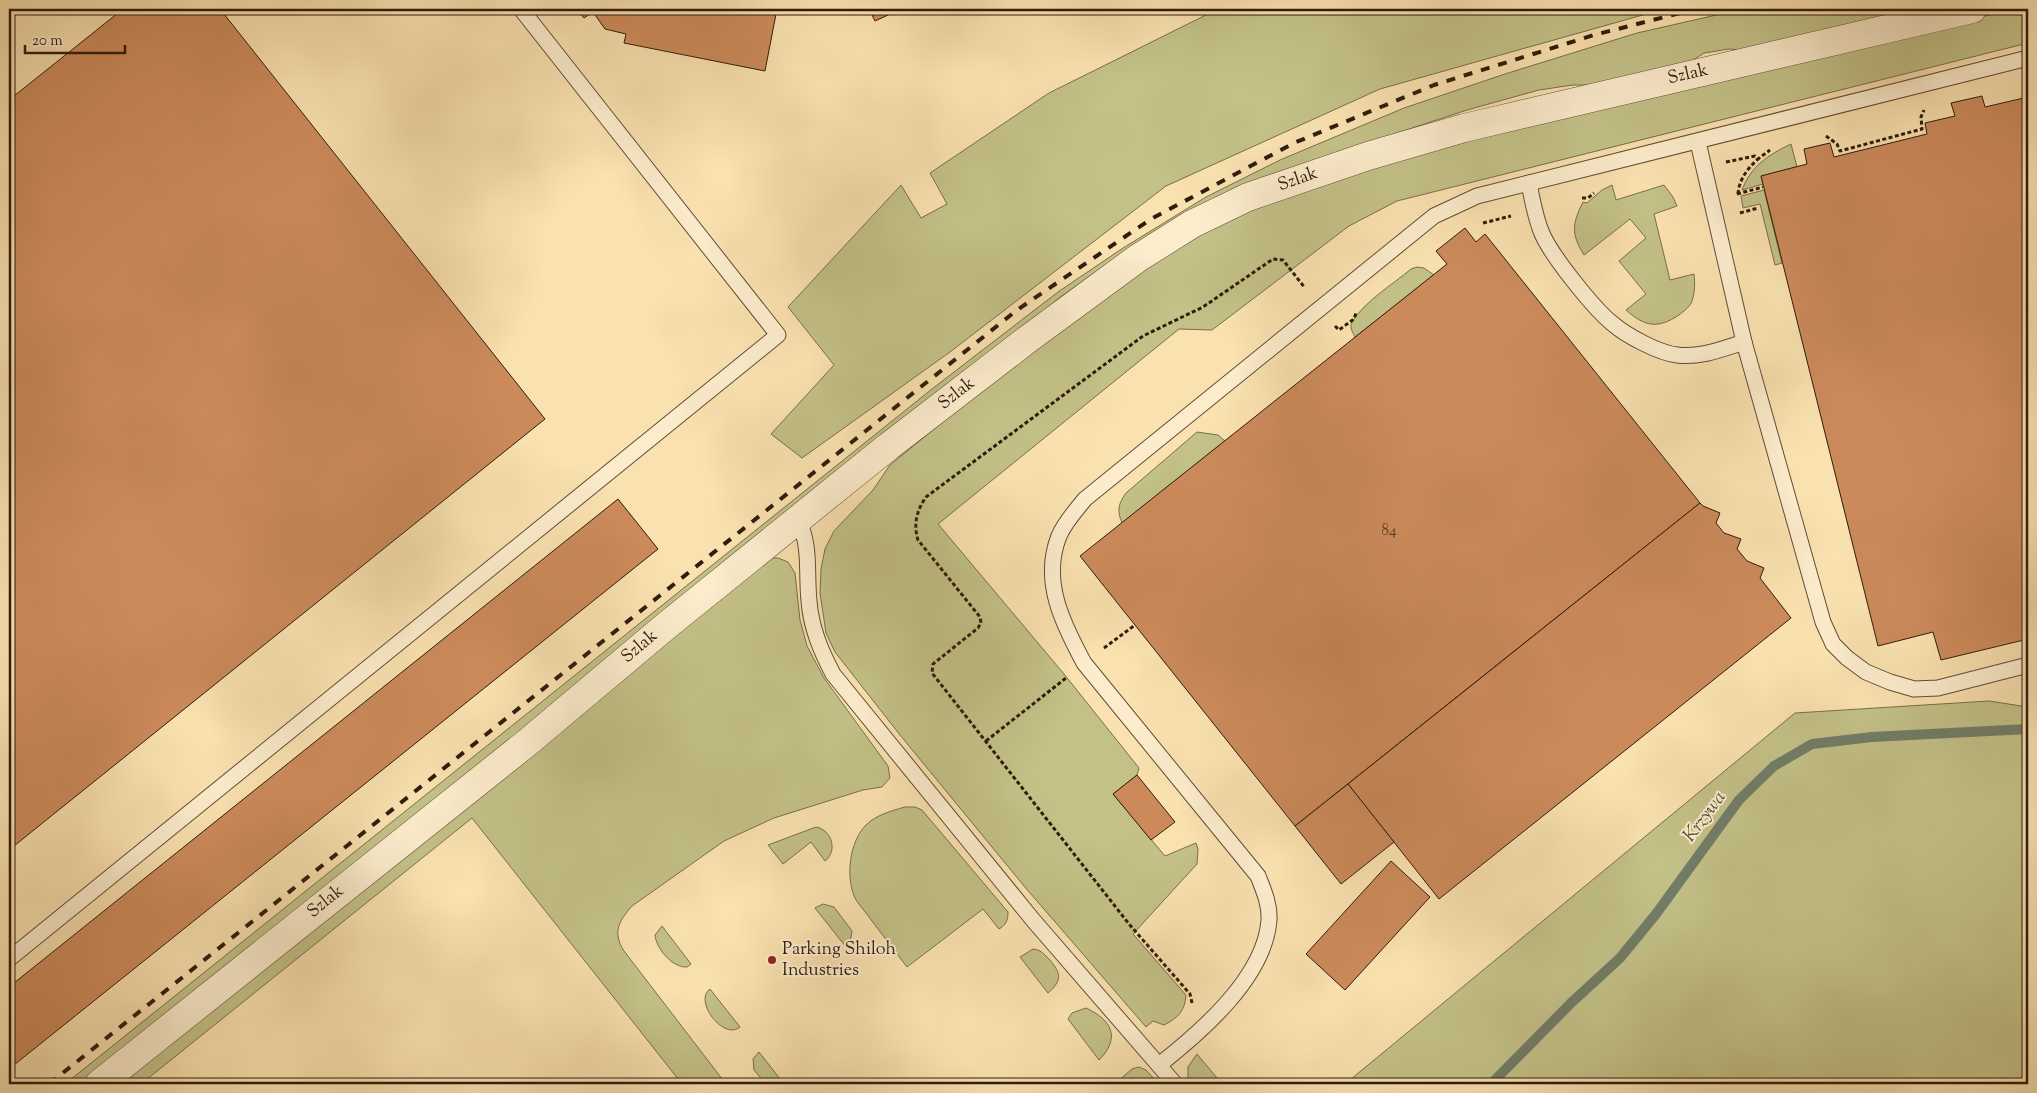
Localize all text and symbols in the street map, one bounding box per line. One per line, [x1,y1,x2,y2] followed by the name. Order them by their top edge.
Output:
[25,22,125,54] scale bar
[32,31,63,52] text: 20 m
[1665,58,1711,92] street label: Szlak
[1275,161,1322,199] street label: Szlak
[933,371,981,417] street label: Szlak
[1382,521,1397,542] house number: 84
[616,624,664,670] street label: Szlak
[1677,786,1733,848] water label: Krzywa
[302,879,350,925] street label: Szlak
[782,937,897,984] place label: Parking Shiloh Industries
[766,954,778,966] marker: Parking Shiloh Industries

